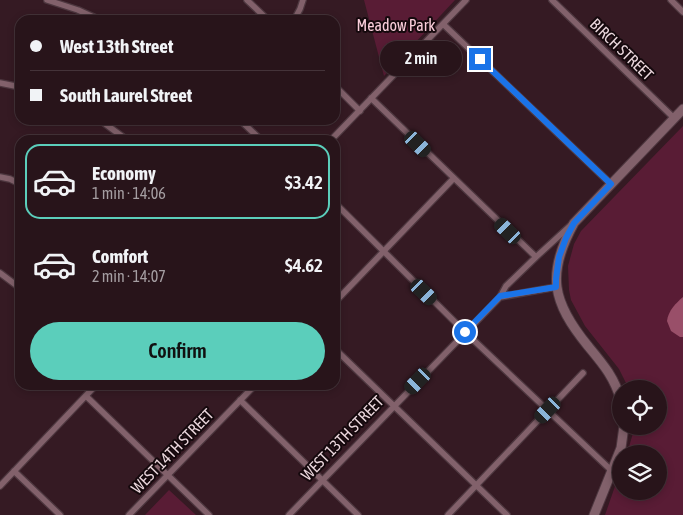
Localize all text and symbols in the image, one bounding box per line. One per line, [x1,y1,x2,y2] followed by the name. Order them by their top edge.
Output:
[587,15,657,83] street label: BIRCH STREET
[357,16,435,34] park label: Meadow Park
[60,35,173,57] text: West 13th Street
[380,42,462,76] callout: 2 min
[469,48,491,70] route end
[405,49,437,67] text: 2 min
[60,84,192,106] text: South Laurel Street
[401,128,434,160] car
[32,159,77,204] icon: car
[92,162,156,184] text: Economy
[285,171,323,193] text: $3.42
[92,184,166,202] text: 1 min · 14:06
[491,215,524,247] car
[32,242,77,287] icon: car
[92,245,148,267] text: Comfort
[285,254,323,276] text: $4.62
[92,267,166,285] text: 2 min · 14:07
[407,276,440,308] car
[454,321,476,343] route start
[30,322,325,380] button: Confirm
[402,365,433,397] car
[612,380,667,500] map controls
[612,380,667,435] button: locate
[297,392,387,484] street label: WEST 13TH STREET
[532,394,563,426] car
[127,405,217,497] street label: WEST 14TH STREET
[612,445,667,500] button: layers

